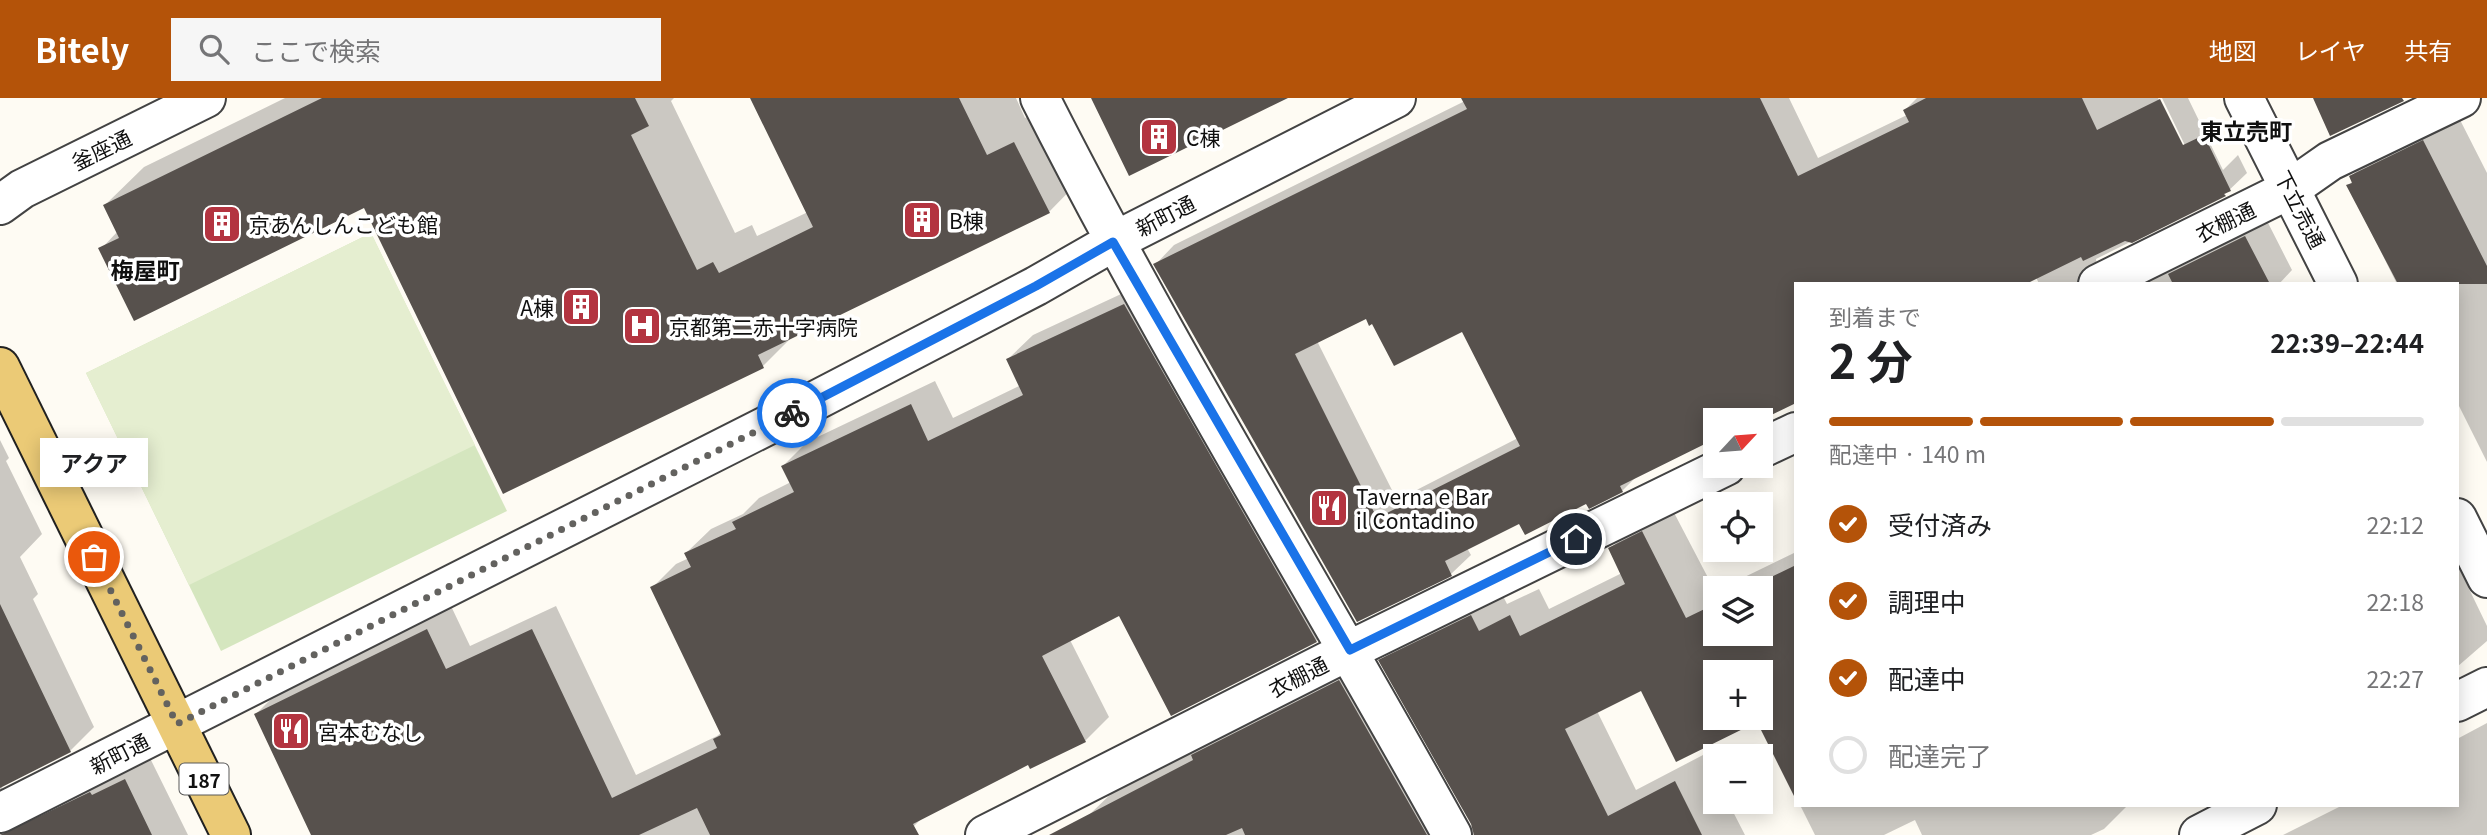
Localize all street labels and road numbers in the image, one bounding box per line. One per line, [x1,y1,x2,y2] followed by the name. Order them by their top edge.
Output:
[66,122,136,176] street label: 釜座通
[2269,165,2333,253] street label: 下立売通
[1130,187,1200,243] street label: 新町通
[2190,194,2260,248] street label: 衣棚通
[1263,648,1333,704] street label: 衣棚通
[84,725,154,781] street label: 新町通
[180,764,228,794] road number: 187

